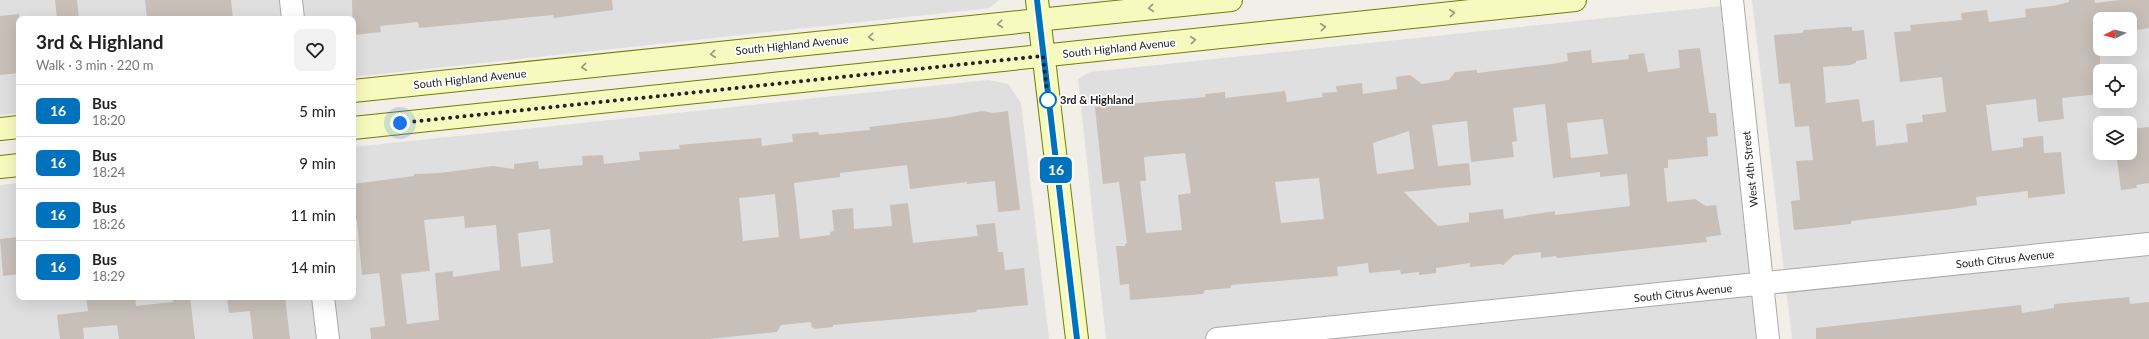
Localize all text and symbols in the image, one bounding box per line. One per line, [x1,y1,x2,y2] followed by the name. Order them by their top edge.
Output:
[1148,4,1154,13] one-way arrow
[1449,9,1455,18] one-way arrow
[2093,12,2137,56] north arrow
[2093,12,2137,160] map controls
[997,19,1003,28] one-way arrow
[1320,22,1326,31] one-way arrow
[294,29,336,71] button: heart
[36,30,164,53] text: 3rd & Highland
[735,32,849,57] street label: South Highland Avenue
[868,33,874,42] one-way arrow
[1062,35,1176,60] street label: South Highland Avenue
[1190,36,1196,45] one-way arrow
[710,49,716,58] one-way arrow
[36,57,154,73] text: Walk · 3 min · 220 m
[581,62,587,71] one-way arrow
[2093,64,2137,108] button: locate
[413,66,527,91] street label: South Highland Avenue
[1039,91,1057,109] marker: 3rd & Highland
[1060,93,1134,106] place label: 3rd & Highland
[92,94,117,112] text: Bus
[50,102,66,119] text: 16
[299,102,336,120] text: 5 min
[92,112,125,128] text: 18:20
[390,113,410,133] your location
[2093,116,2137,160] button: layers
[1739,130,1760,208] street label: West 4th Street
[92,146,117,164] text: Bus
[50,154,66,171] text: 16
[299,154,336,172] text: 9 min
[1038,157,1074,183] line badge: 16
[1048,161,1064,178] text: 16
[92,164,125,180] text: 18:24
[92,198,117,216] text: Bus
[50,206,66,223] text: 16
[290,206,336,224] text: 11 min
[92,216,125,232] text: 18:26
[1955,247,2055,270] street label: South Citrus Avenue
[92,250,117,268] text: Bus
[50,258,66,275] text: 16
[290,258,336,276] text: 14 min
[92,268,125,284] text: 18:29
[1633,281,1733,304] street label: South Citrus Avenue

